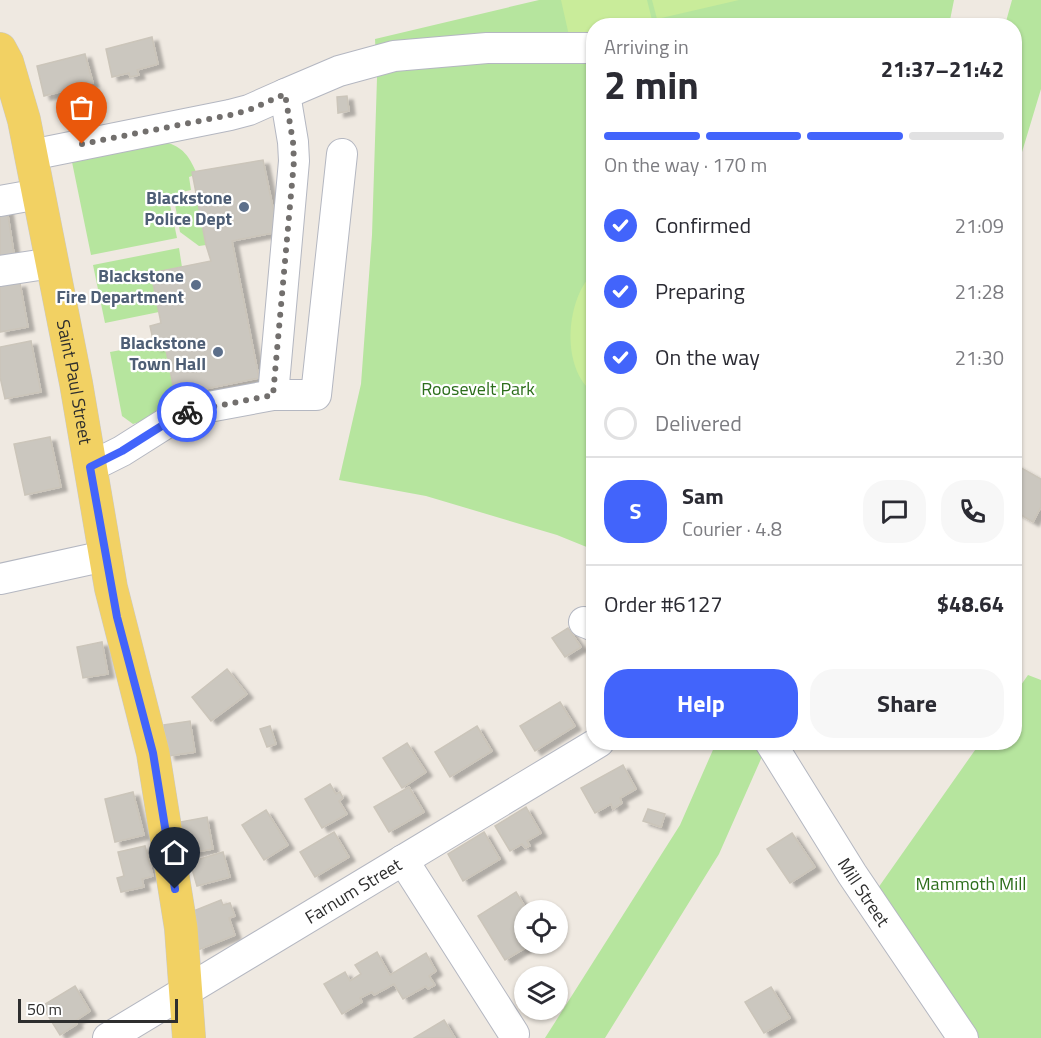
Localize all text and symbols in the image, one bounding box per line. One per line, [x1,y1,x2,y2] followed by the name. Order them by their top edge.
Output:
[604,31,689,62] text: Arriving in
[881,52,1004,86] text: 21:37–21:42
[604,55,699,114] text: 2 min
[56,82,107,144] pin
[65,91,98,124] icon: bag
[604,149,767,180] text: On the way · 170 m
[144,184,232,232] place label: Blackstone Police Dept
[237,200,251,214] marker: Blackstone Police Dept
[655,208,751,242] text: Confirmed
[604,209,637,242] icon: check
[955,210,1004,241] text: 21:09
[56,262,184,310] place label: Blackstone Fire Department
[655,274,745,308] text: Preparing
[604,275,637,308] icon: check
[955,276,1004,307] text: 21:28
[189,278,203,292] marker: Blackstone Fire Department
[50,317,100,447] street label: Saint Paul Street
[120,329,206,377] place label: Blackstone Town Hall
[655,340,760,374] text: On the way
[604,341,637,374] icon: check
[955,342,1004,373] text: 21:30
[211,345,225,359] marker: Blackstone Town Hall
[421,375,535,402] park label: Roosevelt Park
[157,382,217,442] courier
[171,396,204,429] icon: bike
[655,406,742,440] text: Delivered
[682,479,724,513] text: Sam
[863,480,926,543] button: chat
[941,480,1004,543] button: phone
[630,494,641,528] text: S
[682,513,782,544] text: Courier · 4.8
[604,587,723,621] text: Order #6127
[937,587,1004,621] text: $48.64
[604,669,798,738] button: Help
[810,669,1004,738] button: Share
[149,827,200,889] pin
[158,836,191,869] icon: home
[299,850,407,930] street label: Farnum Street
[831,852,897,932] street label: Mill Street
[916,870,1027,897] park label: Mammoth Mill
[514,900,568,1020] map controls
[514,900,568,954] button: locate
[514,966,568,1020] button: layers
[18,996,178,1024] scale bar
[27,997,62,1021] text: 50 m

